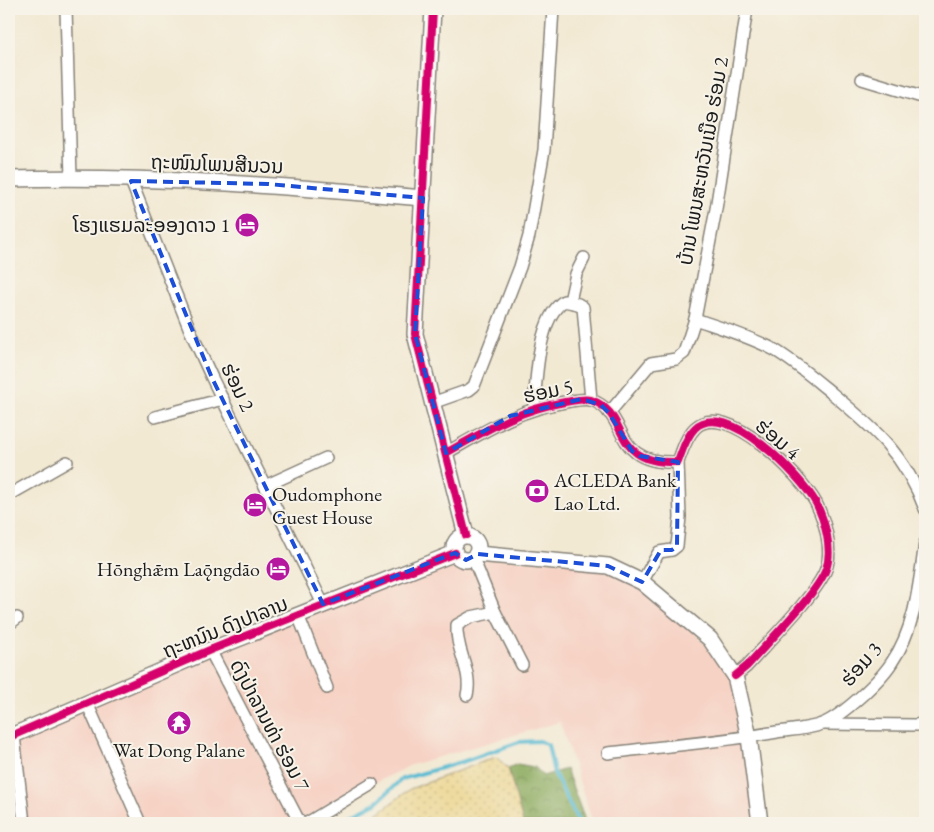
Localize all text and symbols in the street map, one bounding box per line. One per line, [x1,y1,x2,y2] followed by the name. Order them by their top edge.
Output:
[672,54,734,267] street label: ບ້ານ ໂພນສະຫວັນເນືອ ຮ່ອມ 2
[150,149,284,179] street label: ຖະໜົນໂພນສີນວນ
[72,212,230,238] place label: ໂຮງແຮມລະອອງດາວ 1
[234,212,260,238] hotel icon: ໂຮງແຮມລະອອງດາວ 1
[215,359,261,416] street label: ຮ່ອມ 2
[521,373,575,409] street label: ຮ່ອມ 5
[750,413,806,465] street label: ຮ່ອມ 4
[553,467,677,516] place label: ACLEDA Bank Lao Ltd.
[524,478,550,504] bank icon: ACLEDA Bank Lao Ltd.
[272,481,382,530] place label: Oudomphone Guest House
[242,492,268,518] hotel icon: Oudomphone Guest House
[97,556,260,582] place label: Hōnghǣm Laǭngdāo
[265,556,291,582] hotel icon: Hōnghǣm Laǭngdāo
[158,590,292,664] street label: ຖະຫນົນ ດົງປາລານ
[835,636,887,692] street label: ຮ່ອມ 3
[224,655,316,796] street label: ດົງປ່າລານທ່າ ຮ່ອມ 7
[166,710,192,736] temple icon: Wat Dong Palane
[113,737,245,763] place label: Wat Dong Palane

